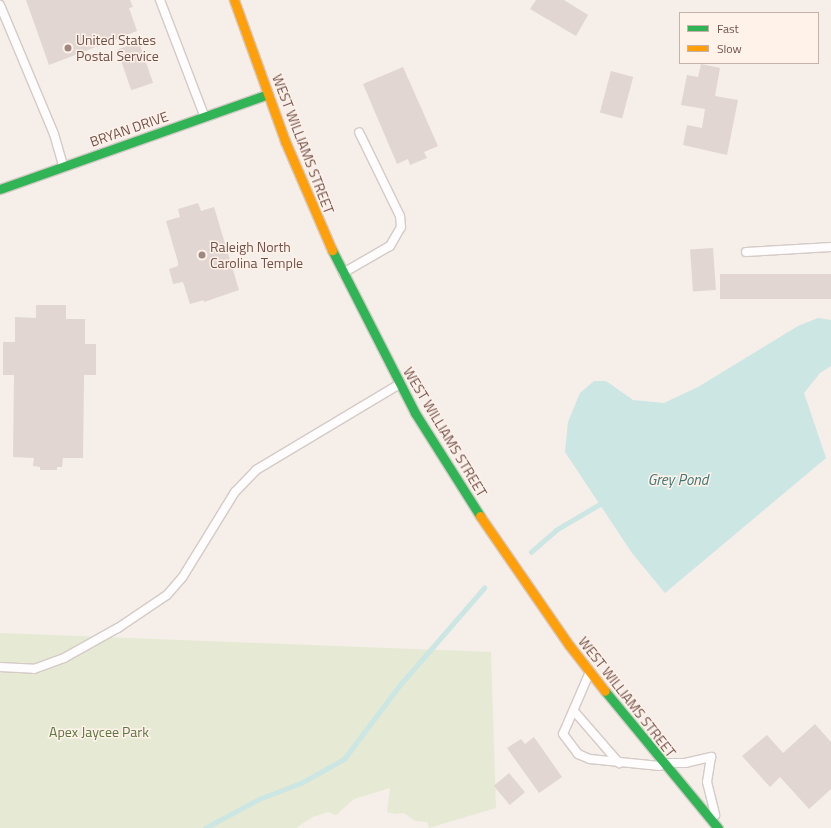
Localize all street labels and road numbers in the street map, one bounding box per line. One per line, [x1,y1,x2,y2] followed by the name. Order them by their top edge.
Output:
[269,72,337,216] street label: WEST WILLIAMS STREET
[88,108,170,150] street label: BRYAN DRIVE
[400,364,490,500] street label: WEST WILLIAMS STREET
[575,634,679,760] street label: WEST WILLIAMS STREET

